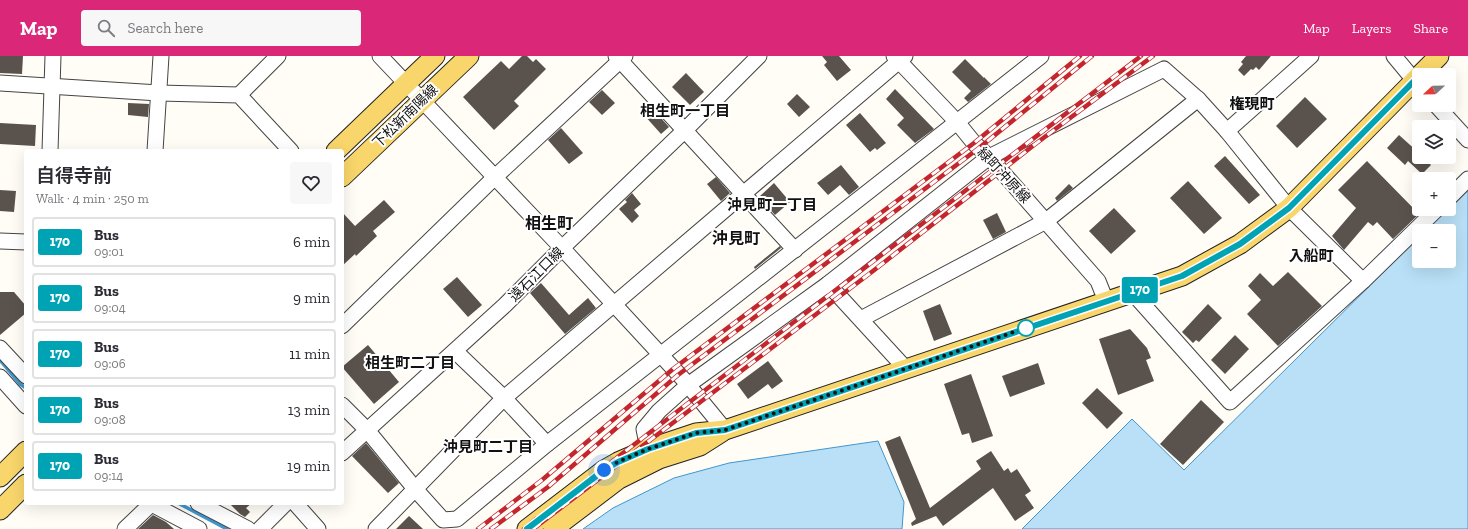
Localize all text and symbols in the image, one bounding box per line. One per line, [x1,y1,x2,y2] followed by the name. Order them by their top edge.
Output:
[81,10,361,46] search box
[20,17,57,40] text: Map
[95,17,117,39] icon: search
[127,19,203,37] text: Search here
[1303,20,1330,37] text: Map
[1352,20,1391,37] text: Layers
[1413,20,1448,37] text: Share
[1412,68,1456,112] north arrow
[1412,68,1456,268] map controls
[369,81,441,152] street label: 下松新南陽線
[1229,95,1275,113] district label: 権現町
[640,102,730,120] district label: 相生町一丁目
[1412,120,1456,164] button: layers
[974,144,1034,207] street label: 緑町沖原線
[290,162,332,204] button: heart
[36,164,112,187] text: 自得寺前
[1412,172,1456,216] button: +
[36,191,149,206] text: Walk · 4 min · 250 m
[727,196,817,214] district label: 沖見町一丁目
[525,214,573,233] district label: 相生町
[1412,224,1456,268] button: −
[94,226,119,244] text: Bus
[712,229,760,248] district label: 沖見町
[50,233,70,250] text: 170
[293,233,330,251] text: 6 min
[94,244,124,259] text: 09:01
[506,244,567,305] street label: 遠石江口線
[1288,247,1334,265] district label: 入船町
[1117,277,1163,303] line badge: 170
[1130,281,1150,298] text: 170
[94,282,119,300] text: Bus
[50,289,70,306] text: 170
[293,289,330,307] text: 9 min
[94,300,126,315] text: 09:04
[1017,319,1035,337] unlabelled marker
[94,338,119,356] text: Bus
[50,345,70,362] text: 170
[289,345,330,363] text: 11 min
[365,354,455,372] district label: 相生町二丁目
[94,356,126,371] text: 09:06
[94,394,119,412] text: Bus
[50,401,70,418] text: 170
[288,401,330,419] text: 13 min
[94,412,126,427] text: 09:08
[443,438,533,456] district label: 沖見町二丁目
[94,450,119,468] text: Bus
[50,457,70,474] text: 170
[287,457,330,475] text: 19 min
[594,460,614,480] your location
[94,468,123,483] text: 09:14

